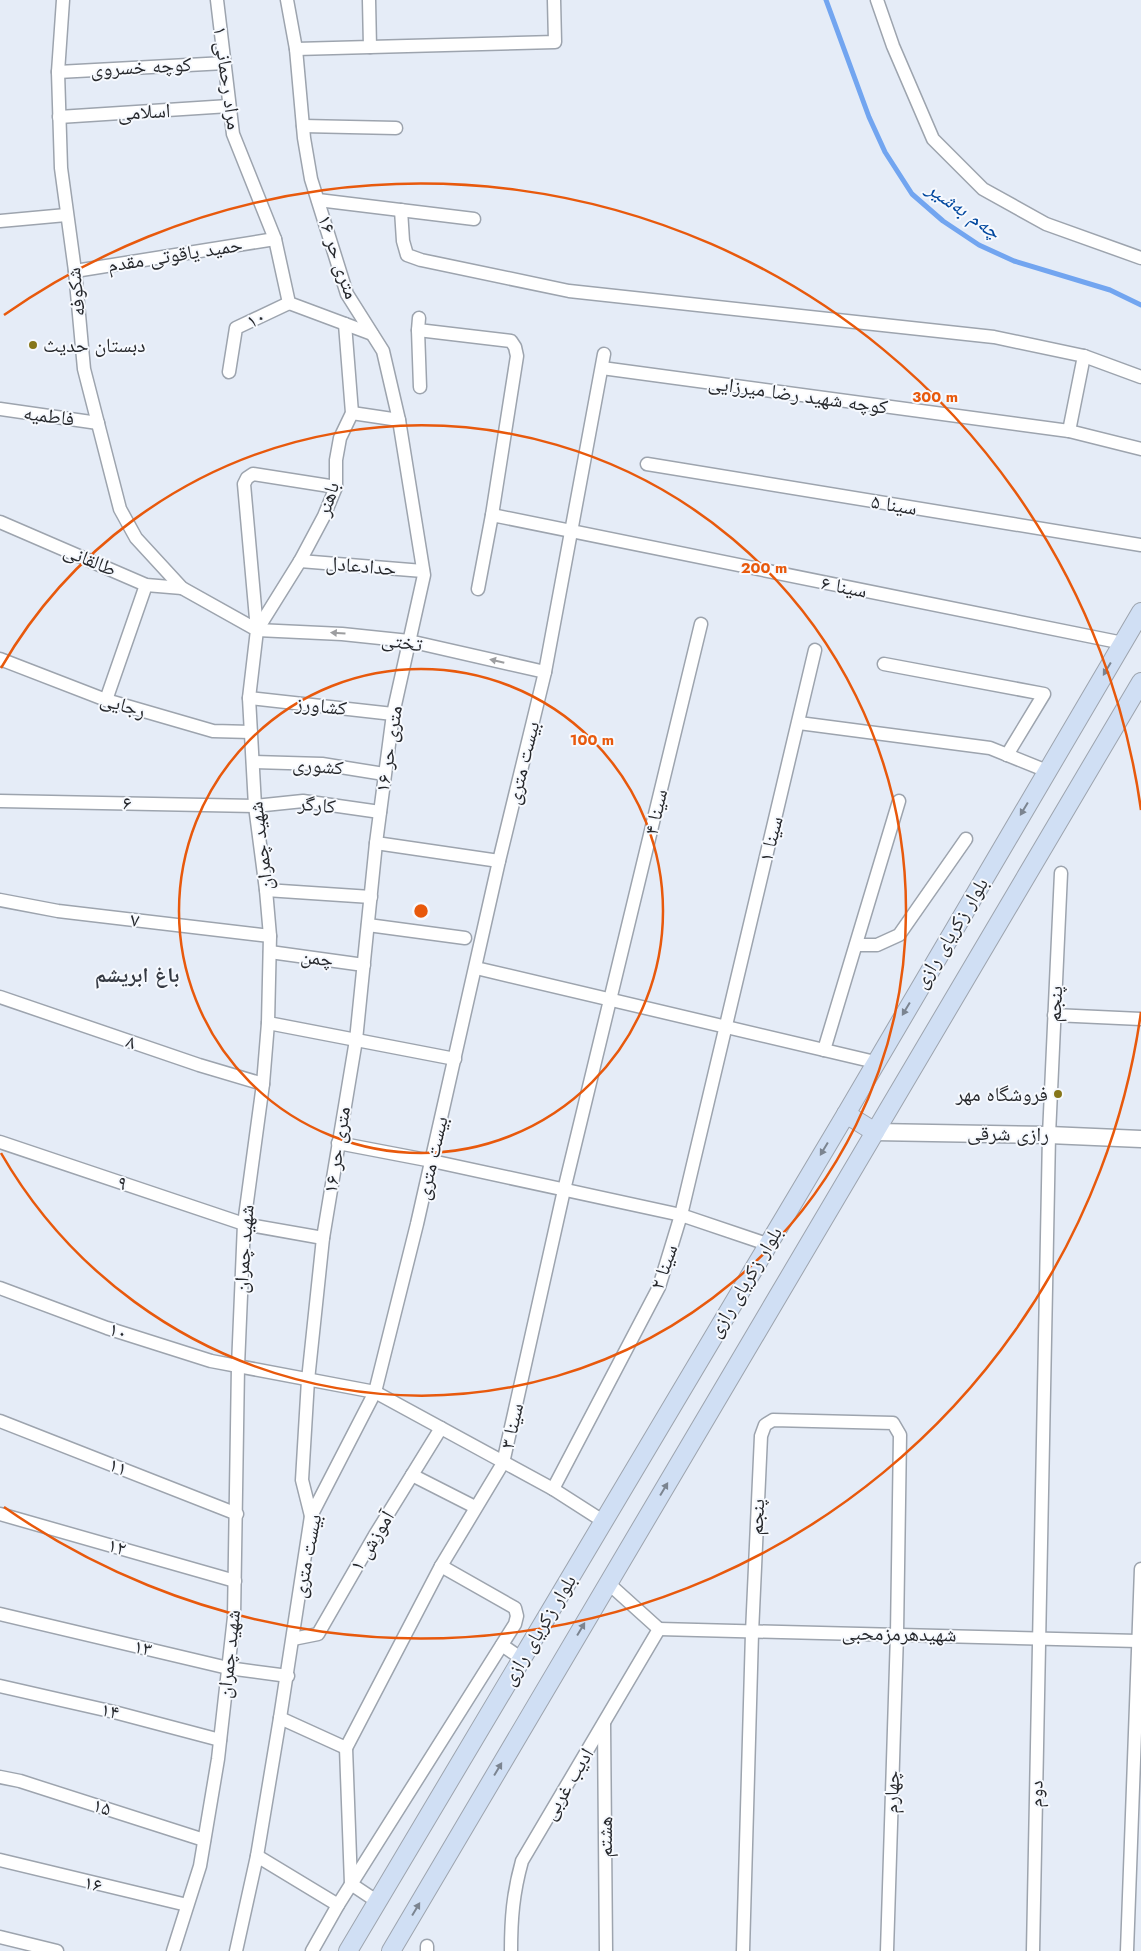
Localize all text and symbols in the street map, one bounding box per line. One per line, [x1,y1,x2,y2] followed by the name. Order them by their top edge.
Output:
[205,24,249,132] street label: مراد رحمانی ۱
[90,50,192,84] street label: کوچه خسروی
[117,96,171,128] street label: اسلامی
[919,172,1008,247] water label: چەم بەشیر
[310,211,366,303] street label: ۱۶ متری حر
[106,230,245,280] street label: حمید یاقوتی مقدم
[59,266,93,318] street label: شکوفه
[242,302,270,336] street label: ۱۰
[43,331,145,360] place label: دبستان حدیث
[27,339,39,351] marker: دبستان حدیث
[706,368,890,422] street label: کوچه شهید رضا میرزایی
[912,386,958,408] text: 300 m
[22,398,76,434] street label: فاطمیه
[309,478,347,521] street label: باهنر
[869,487,919,523] street label: سینا ۵
[59,536,121,584] street label: طالقانی
[325,548,398,584] street label: حدادعادل
[741,557,787,579] text: 200 m
[819,568,869,606] street label: سینا ۶
[379,624,425,660] street label: تختی
[329,629,345,637] one-way arrow
[490,657,505,665] one-way arrow
[1103,662,1112,675] one-way arrow
[97,684,149,726] street label: رجایی
[293,689,348,723] street label: کشاورز
[368,704,410,794] street label: ۱۶ متری حر
[499,718,547,808] street label: بیست متری
[570,729,614,751] text: 100 m
[291,749,345,783] street label: کشوری
[637,786,675,838] street label: سینا ۴
[122,788,132,818] street label: ۶
[296,789,337,821] street label: کارگر
[241,800,281,892] street label: شهید چمران
[1020,802,1029,815] one-way arrow
[751,813,791,865] street label: ۱ سینا
[906,872,996,994] street label: بلوار زکریای رازی
[412,902,430,920] centre of rings
[129,905,141,935] street label: ۷
[299,941,335,975] street label: چمن
[95,960,179,990] district label: باغ ابریشم
[1040,985,1070,1023] street label: پنجم
[902,1002,911,1015] one-way arrow
[122,1027,140,1057] street label: ۸
[955,1080,1048,1109] place label: فروشگاه مهر
[1052,1088,1064,1100] marker: فروشگاه مهر
[316,1105,358,1195] street label: ۱۶ متری حر
[408,1113,456,1203] street label: بیست متری
[967,1119,1049,1149] street label: رازی شرقی
[820,1143,829,1156] one-way arrow
[113,1168,131,1198] street label: ۹
[226,1204,262,1294] street label: شهید چمران
[700,1221,790,1343] street label: بلوار زکریای رازی
[643,1240,685,1294] street label: سینا ۲
[105,1314,131,1348] street label: ۱۰
[493,1400,531,1452] street label: سینا ۳
[104,1450,132,1484] street label: ۱۱
[659,1483,668,1496] one-way arrow
[742,1498,772,1536] street label: پنجم
[343,1504,402,1577] street label: آموزش ۱
[285,1511,329,1601] street label: بیست متری
[104,1531,130,1563] street label: ۱۲
[494,1569,584,1691] street label: بلوار زکریای رازی
[210,1608,248,1700] street label: شهید چمران
[841,1618,957,1650] street label: شهیدهرمزمحبی
[577,1623,586,1636] one-way arrow
[131,1632,155,1664] street label: ۱۳
[98,1695,122,1727] street label: ۱۴
[535,1742,601,1826] street label: ادیب غربی
[494,1763,503,1776] one-way arrow
[877,1770,907,1814] street label: چهارم
[1021,1780,1051,1808] street label: دوم
[89,1790,115,1824] street label: ۱۵
[591,1816,620,1858] street label: هشتم
[81,1868,105,1900] street label: ۱۶
[411,1903,420,1916] one-way arrow

